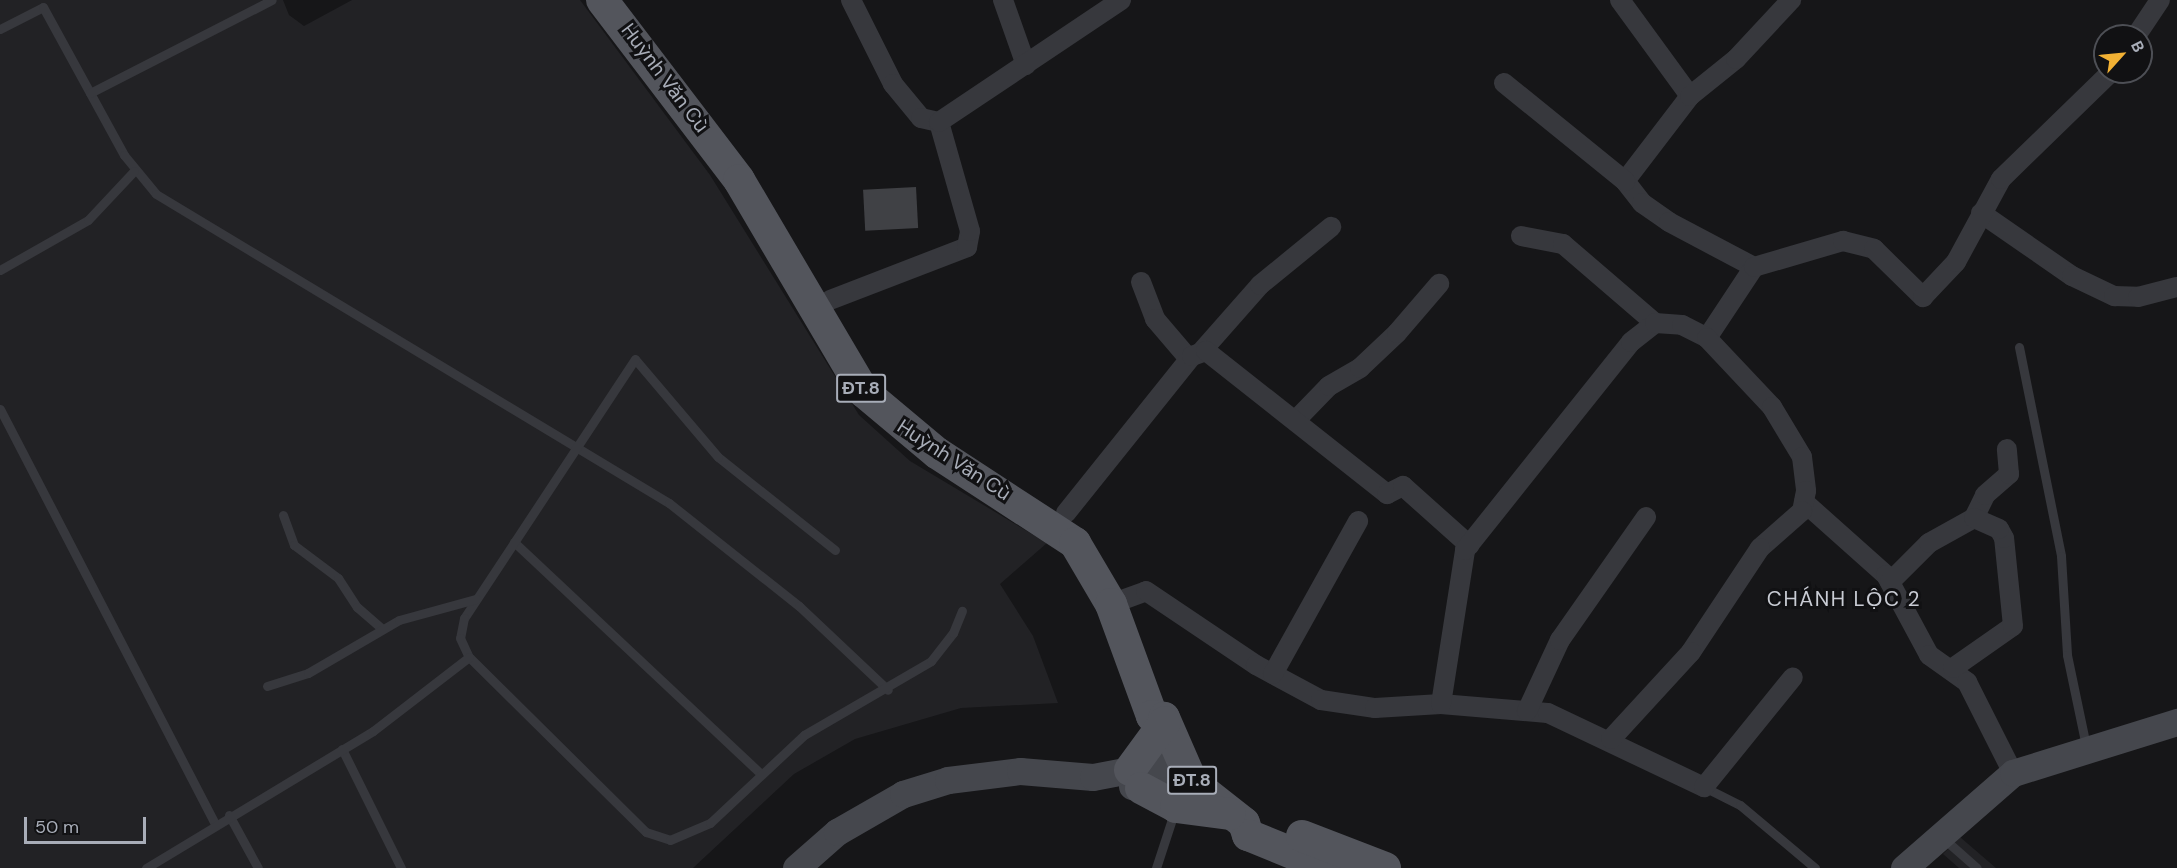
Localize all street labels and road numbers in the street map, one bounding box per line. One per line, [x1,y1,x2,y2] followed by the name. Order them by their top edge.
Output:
[616,19,714,137] street label: Huỳnh Văn Cù
[836,373,886,403] road number: ĐT.8
[893,414,1015,506] street label: Huỳnh Văn Cù
[1166,765,1218,795] road number: ĐT.8

